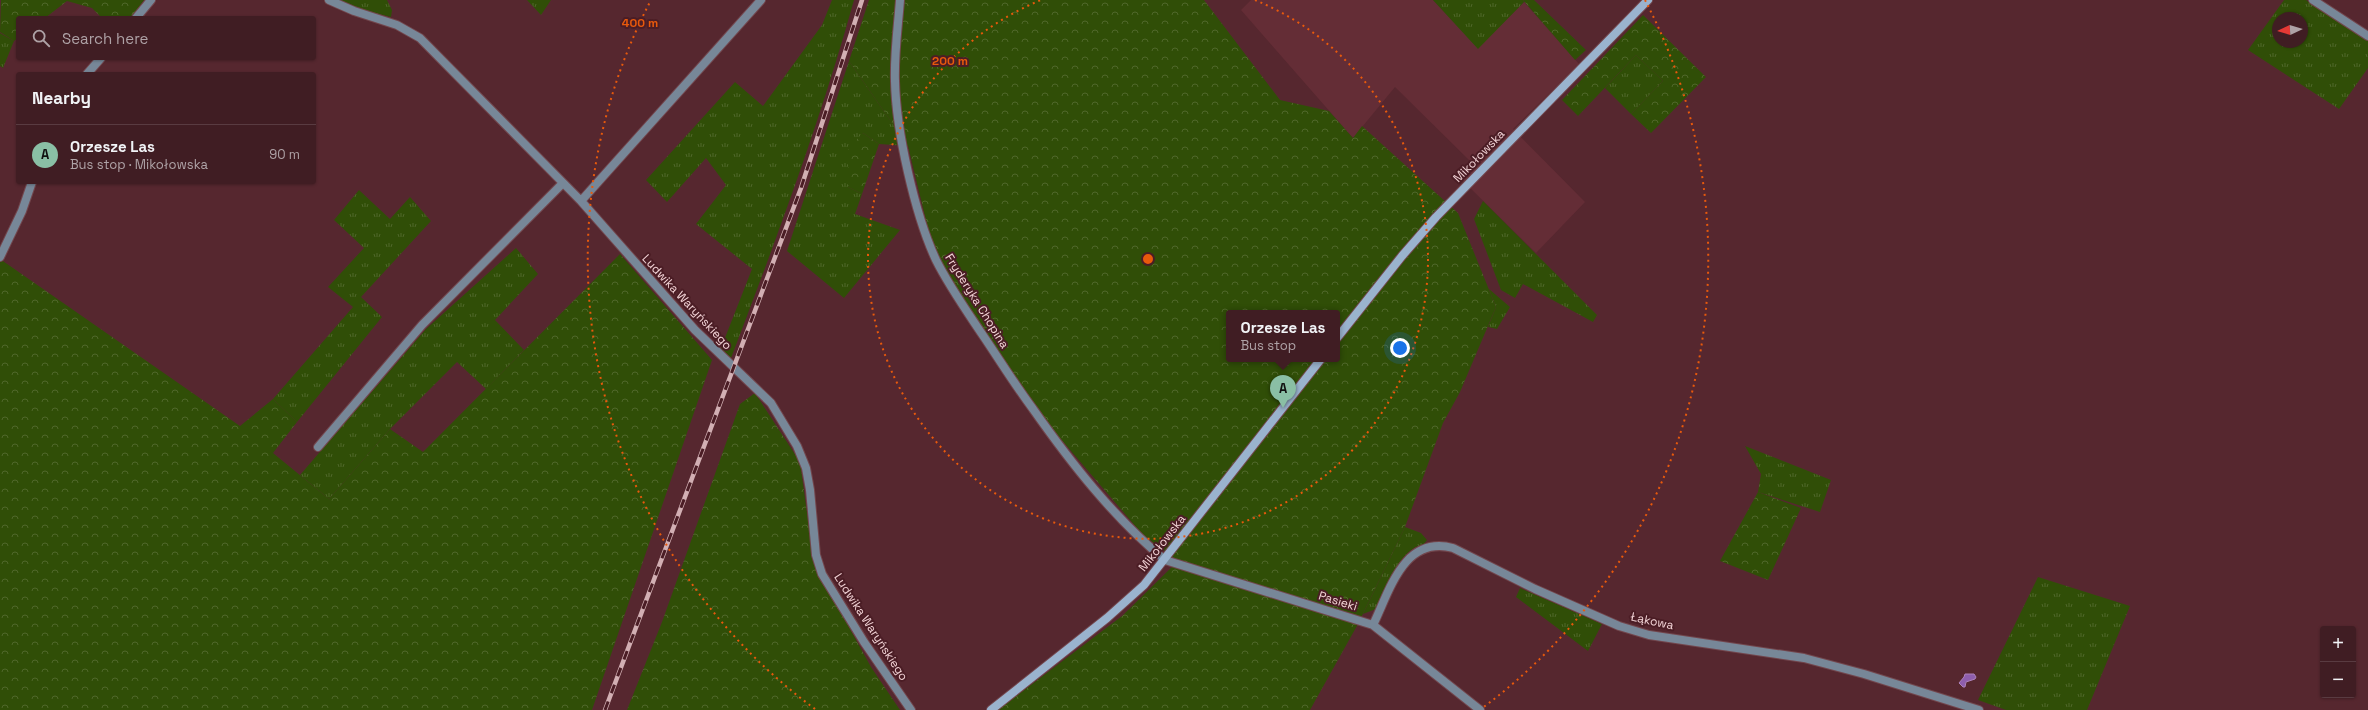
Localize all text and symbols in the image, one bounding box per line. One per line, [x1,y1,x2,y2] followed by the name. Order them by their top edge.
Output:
[2272,12,2308,48] north arrow
[622,15,658,31] text: 400 m
[16,16,316,60] search box
[30,27,52,49] icon: search
[62,29,148,48] text: Search here
[932,53,968,69] text: 200 m
[32,87,91,109] text: Nearby
[1450,126,1508,186] street label: Mikołowska
[70,137,155,156] text: Orzesze Las
[41,146,49,163] text: A
[269,146,300,163] text: 90 m
[70,156,208,173] text: Bus stop · Mikołowska
[639,251,735,353] street label: Ludwika Waryńskiego
[941,251,1013,351] street label: Fryderyka Chopina
[1141,252,1155,266] centre of rings
[1226,310,1340,362] popup
[1241,318,1325,337] text: Orzesze Las
[1241,337,1296,354] text: Bus stop
[1390,338,1410,358] your location
[1270,375,1296,408] pin: A
[1135,511,1189,575] street label: Mikołowska
[830,570,912,684] street label: Ludwika Waryńskiego
[1317,588,1359,614] street label: Pasieki
[1629,609,1675,633] street label: Łąkowa
[2320,626,2356,698] map controls
[2320,626,2356,662] button: +
[2320,662,2356,698] button: −

